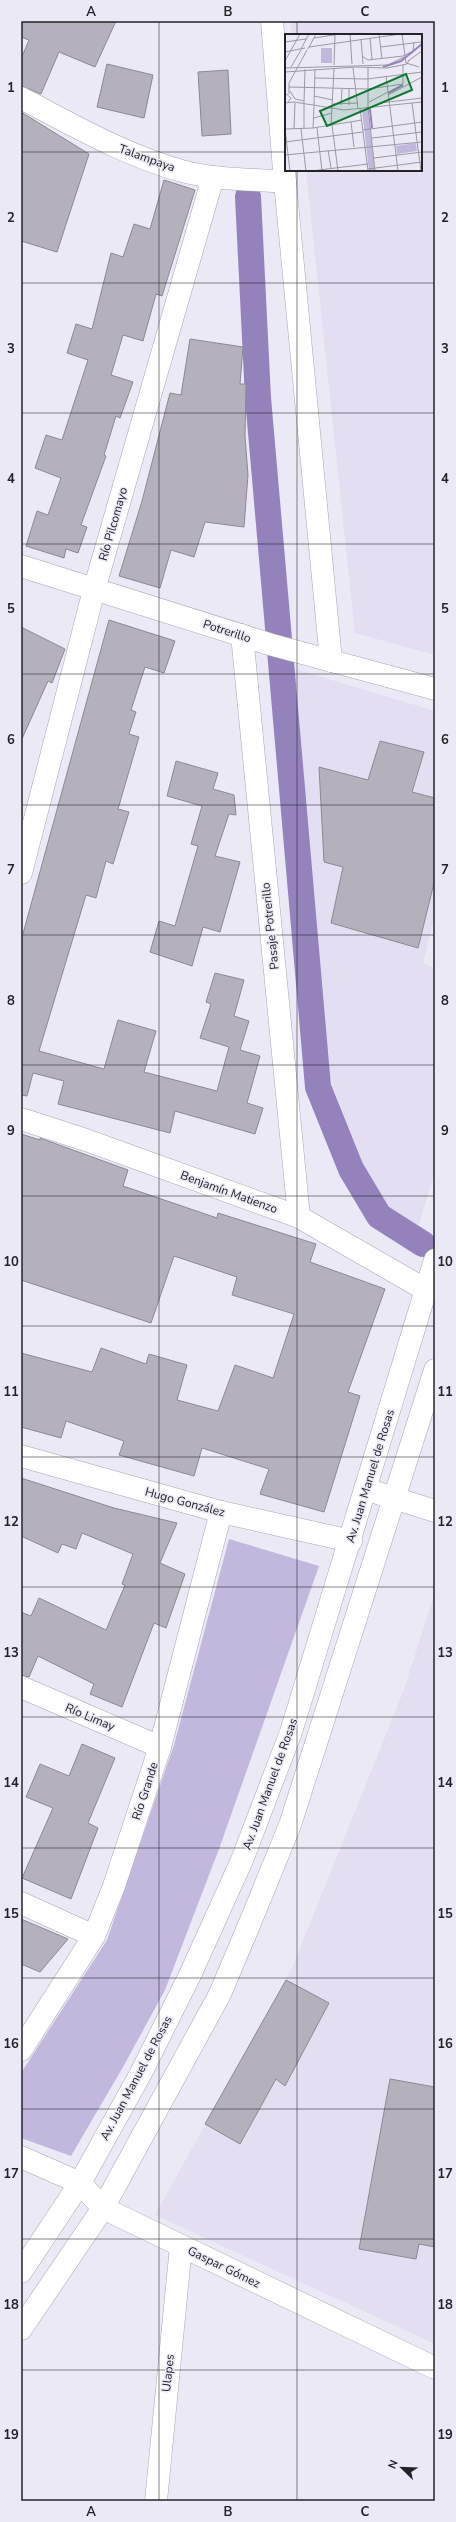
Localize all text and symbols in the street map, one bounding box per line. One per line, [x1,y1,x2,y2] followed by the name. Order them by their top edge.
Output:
[86,3,96,21] text: A
[224,3,233,21] text: B
[361,3,370,21] text: C
[285,34,422,171] inset map
[7,79,15,97] text: 1
[441,79,449,97] text: 1
[117,140,177,176] street label: Talampaya
[7,209,15,227] text: 2
[441,209,449,227] text: 2
[7,340,15,358] text: 3
[441,340,449,358] text: 3
[7,470,15,488] text: 4
[441,470,449,488] text: 4
[95,485,131,563] street label: Río Pilcomayo
[7,600,15,618] text: 5
[441,600,449,618] text: 5
[201,616,253,646] street label: Potrerillo
[7,731,15,749] text: 6
[441,731,449,749] text: 6
[7,861,15,879] text: 7
[441,861,449,879] text: 7
[257,881,283,970] street label: Pasaje Potrerillo
[7,992,15,1010] text: 8
[441,992,449,1010] text: 8
[7,1122,15,1140] text: 9
[441,1122,449,1140] text: 9
[178,1167,280,1217] street label: Benjamín Matienzo
[3,1253,19,1271] text: 10
[437,1253,453,1271] text: 10
[3,1383,19,1401] text: 11
[437,1383,453,1401] text: 11
[342,1407,398,1545] street label: Av. Juan Manuel de Rosas
[143,1484,227,1520] street label: Hugo González
[3,1513,19,1531] text: 12
[437,1513,453,1531] text: 12
[3,1644,19,1662] text: 13
[437,1644,453,1662] text: 13
[63,1699,118,1735] street label: Río Limay
[239,1716,301,1852] street label: Av. Juan Manuel de Rosas
[128,1760,162,1822] street label: Río Grande
[3,1774,19,1792] text: 14
[437,1774,453,1792] text: 14
[3,1905,19,1923] text: 15
[437,1905,453,1923] text: 15
[96,2013,176,2143] street label: Av. Juan Manuel de Rosas
[3,2035,19,2053] text: 16
[437,2035,453,2053] text: 16
[3,2165,19,2183] text: 17
[437,2165,453,2183] text: 17
[185,2242,263,2292] street label: Gaspar Gómez
[3,2296,19,2314] text: 18
[437,2296,453,2314] text: 18
[158,2353,178,2393] street label: Ulapes
[3,2426,19,2444] text: 19
[437,2426,453,2444] text: 19
[382,2448,422,2488] north arrow
[385,2458,402,2471] text: N
[86,2503,96,2521] text: A
[224,2503,233,2521] text: B
[361,2503,370,2521] text: C

